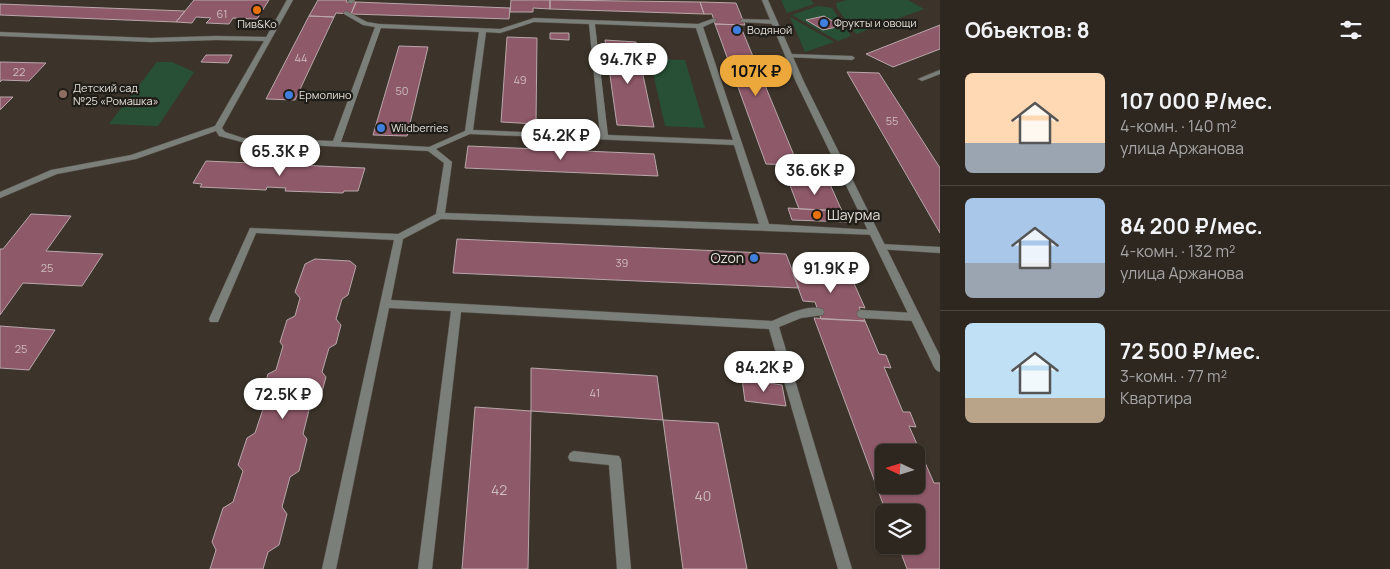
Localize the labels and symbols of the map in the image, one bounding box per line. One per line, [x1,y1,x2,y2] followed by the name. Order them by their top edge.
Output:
[251,4,263,16] marker: Пив&Ко
[217,6,227,21] house number: 61
[834,15,917,30] place label: Фрукты и овощи
[237,16,277,31] place label: Пив&Ко
[818,17,830,29] marker: Фрукты и овощи
[747,22,792,37] place label: Водяной
[731,24,743,36] marker: Водяной
[582,42,674,85] pin: 94.7K ₽
[294,50,308,65] house number: 44
[715,54,797,97] pin: 107K ₽
[13,64,25,79] house number: 22
[513,72,527,87] house number: 49
[73,80,159,108] place label: Детский сад №25 «Ромашка»
[395,83,409,98] house number: 50
[299,87,352,102] place label: Ермолино
[57,88,69,100] marker: Детский сад №25 «Ромашка»
[283,89,295,101] marker: Ермолино
[886,113,898,128] house number: 55
[515,119,607,161] pin: 54.2K ₽
[391,120,449,135] place label: Wildberries
[375,122,387,134] marker: Wildberries
[234,134,326,177] pin: 65.3K ₽
[769,154,861,196] pin: 36.6K ₽
[827,205,880,224] place label: Шаурма
[811,209,823,221] marker: Шаурма
[710,248,744,267] place label: Ozon
[748,252,760,264] marker: Ozon
[785,252,877,294] pin: 91.9K ₽
[616,255,629,270] house number: 39
[41,260,53,275] house number: 25
[15,341,27,356] house number: 25
[718,350,810,393] pin: 84.2K ₽
[237,378,329,420] pin: 72.5K ₽
[590,385,600,400] house number: 41
[875,444,925,494] north arrow
[491,480,507,499] house number: 42
[695,486,711,505] house number: 40

